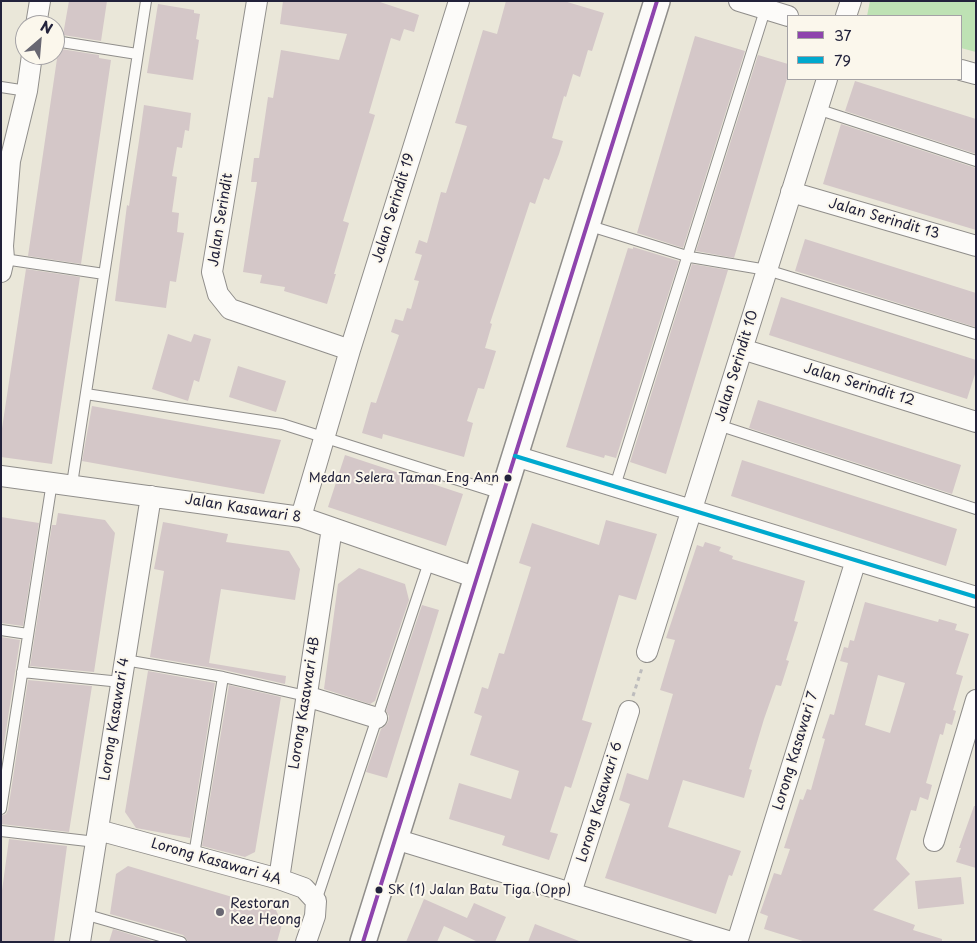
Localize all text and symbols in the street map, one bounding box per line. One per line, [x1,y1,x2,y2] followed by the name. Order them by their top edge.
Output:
[15,15,65,65] north arrow
[37,15,56,39] text: N
[787,15,962,80] legend
[834,23,852,46] text: 37
[834,48,851,71] text: 79
[369,151,419,265] street label: Jalan Serindit 19
[205,172,237,268] street label: Jalan Serindit
[827,195,941,243] street label: Jalan Serindit 13
[712,308,762,424] street label: Jalan Serindit 10
[801,360,917,410] street label: Jalan Serindit 12
[309,470,499,486] place label: Medan Selera Taman Eng Ann
[503,473,513,483] marker: Medan Selera Taman Eng Ann
[184,492,302,526] street label: Jalan Kasawari 8
[286,636,324,770] street label: Lorong Kasawari 4B
[97,656,133,782] street label: Lorong Kasawari 4
[770,690,822,812] street label: Lorong Kasawari 7
[574,740,626,864] street label: Lorong Kasawari 6
[149,835,283,889] street label: Lorong Kasawari 4A
[388,882,571,898] place label: SK (1) Jalan Batu Tiga (Opp)
[374,885,384,895] marker: SK (1) Jalan Batu Tiga (Opp)
[230,896,301,929] place label: Restoran Kee Heong
[214,906,226,918] marker: Restoran Kee Heong

